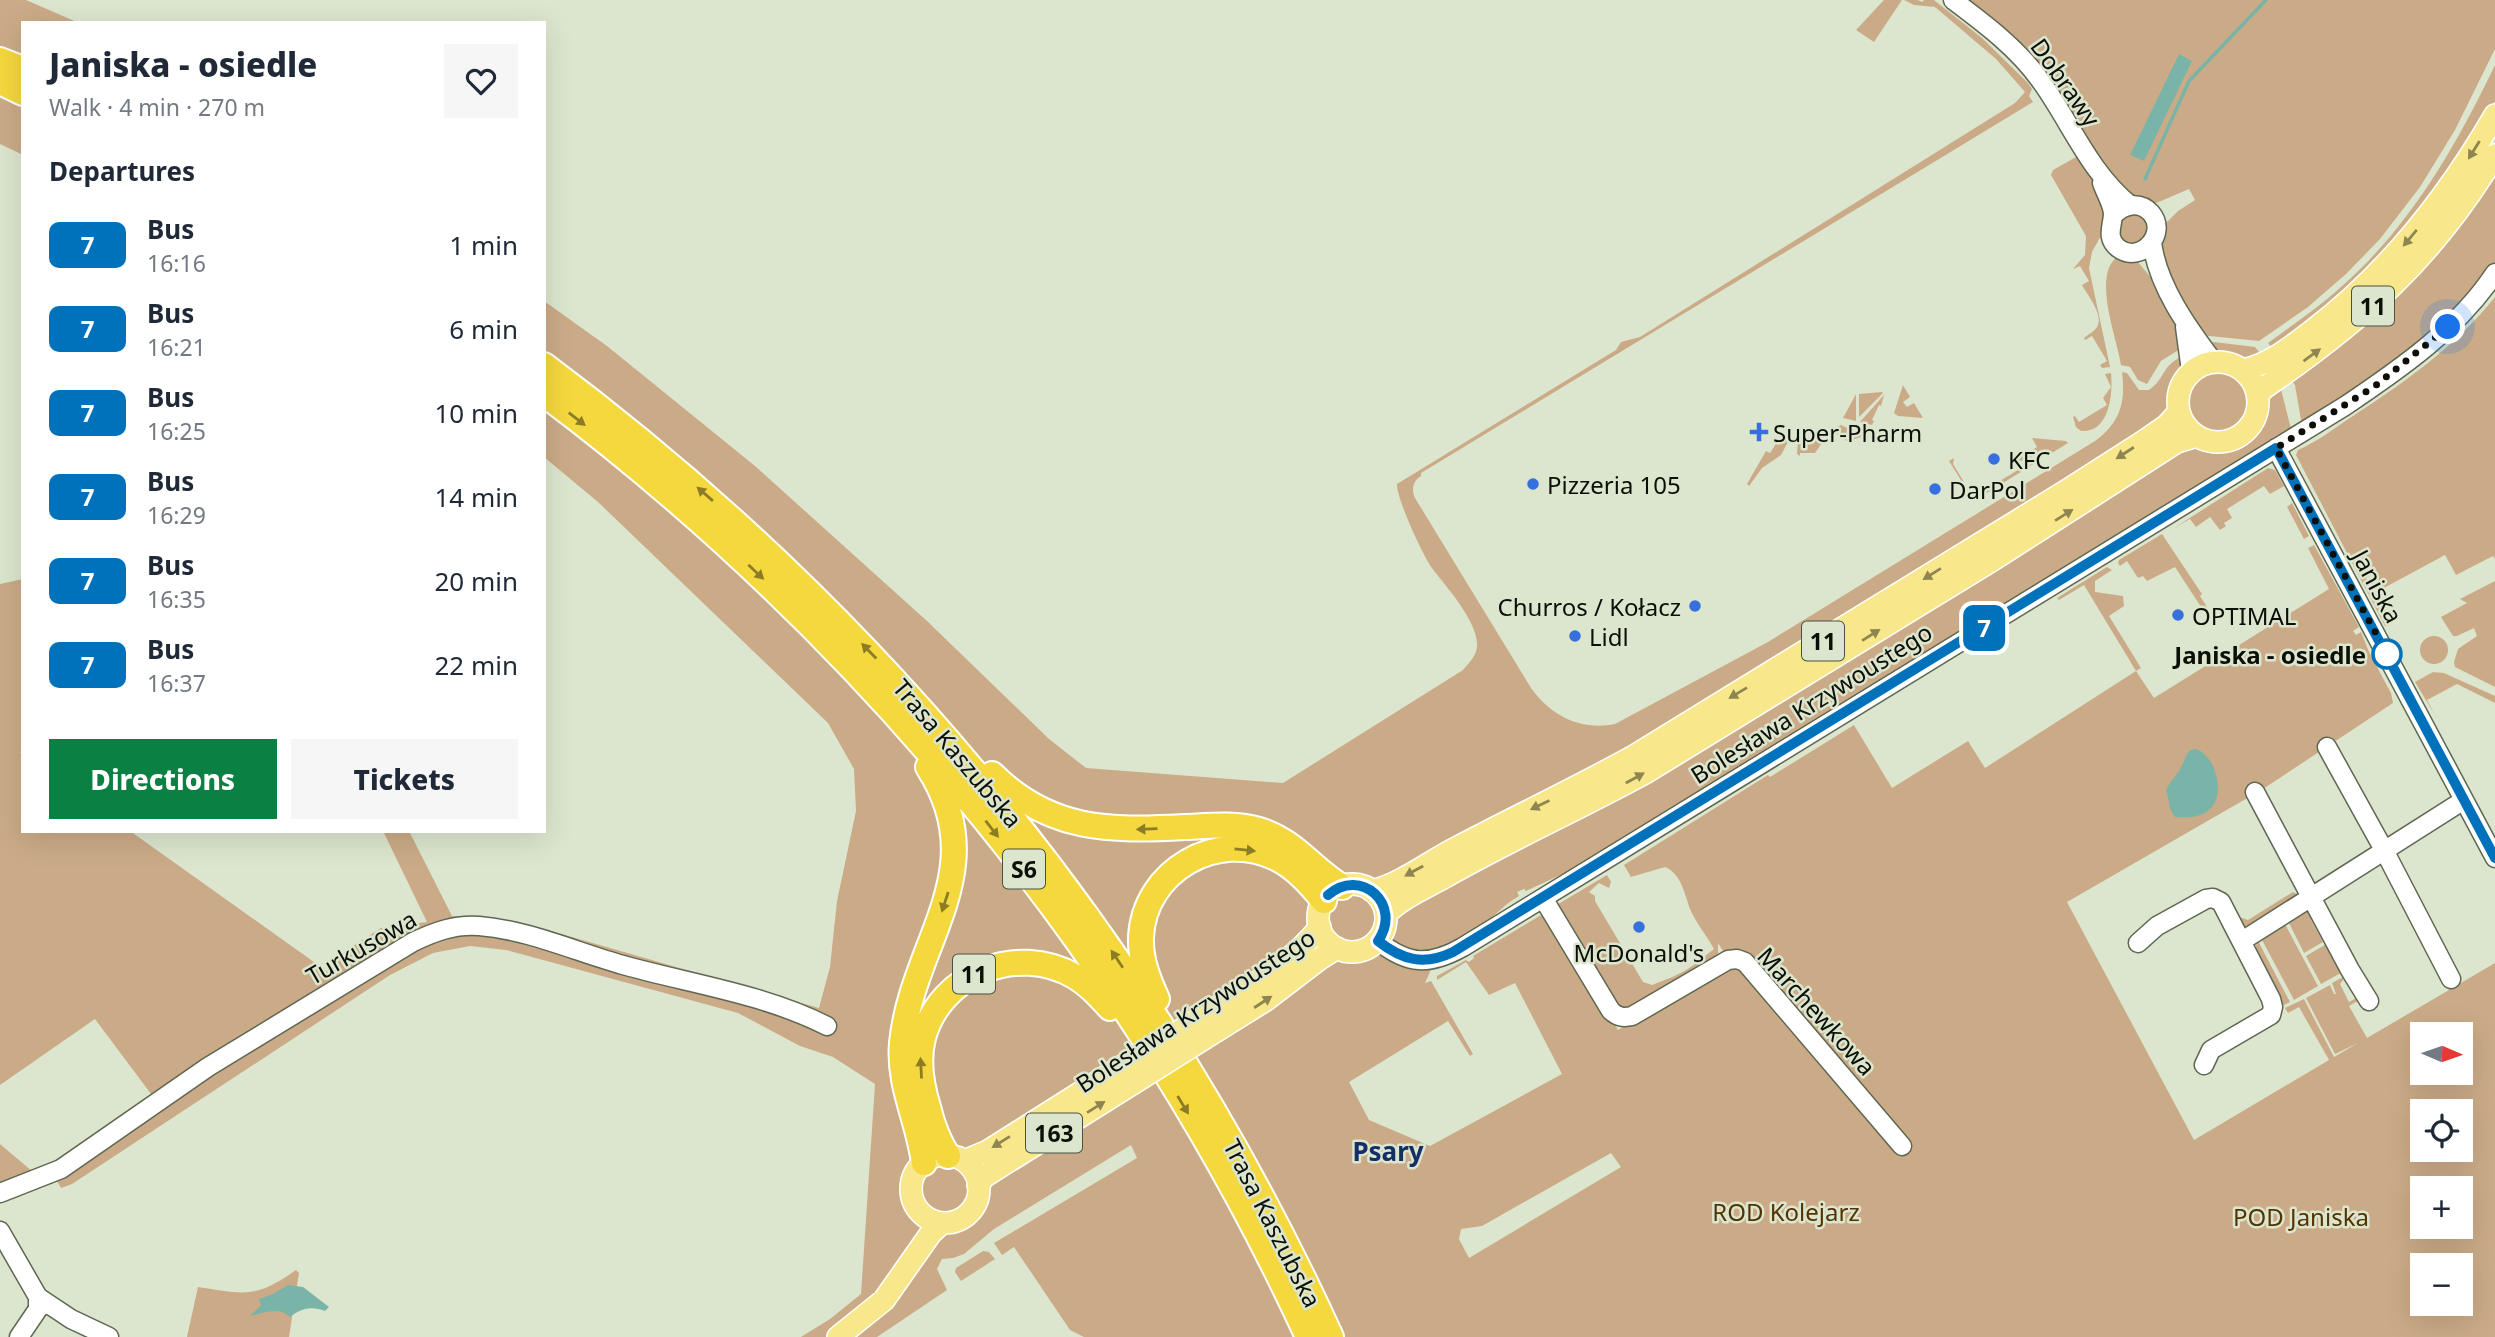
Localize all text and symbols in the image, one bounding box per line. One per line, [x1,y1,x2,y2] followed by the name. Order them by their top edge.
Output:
[2024,31,2109,133] street label: Dobrawy
[49,42,317,87] text: Janiska - osiedle
[444,44,518,118] button: heart
[49,91,265,123] text: Walk · 4 min · 270 m
[2468,140,2481,160] one-way arrow
[49,153,195,189] text: Departures
[147,211,194,247] text: Bus
[449,227,518,263] text: 1 min
[81,228,94,261] text: 7
[2403,230,2418,247] one-way arrow
[147,247,206,279] text: 16:16
[2352,286,2394,326] road number: 11
[147,295,194,331] text: Bus
[2430,309,2465,344] your location
[449,311,518,347] text: 6 min
[81,312,94,345] text: 7
[147,331,206,363] text: 16:21
[2303,348,2322,362] one-way arrow
[147,379,194,415] text: Bus
[434,395,518,431] text: 10 min
[81,396,94,429] text: 7
[568,412,586,426] one-way arrow
[147,415,206,447] text: 16:25
[1773,416,1922,449] place label: Super-Pharm
[1751,424,1767,440] marker: Super-Pharm
[2008,443,2050,476] place label: KFC
[2115,447,2135,460] one-way arrow
[1986,451,2002,467] marker: KFC
[147,463,194,499] text: Bus
[1547,468,1681,501] place label: Pizzeria 105
[1949,473,2025,506] place label: DarPol
[1525,476,1541,492] marker: Pizzeria 105
[434,479,518,515] text: 14 min
[81,480,94,513] text: 7
[1927,481,1943,497] marker: DarPol
[696,486,714,502] one-way arrow
[147,499,206,531] text: 16:29
[2055,509,2074,522] one-way arrow
[2344,542,2411,629] street label: Janiska
[147,547,194,583] text: Bus
[434,563,518,599] text: 20 min
[747,563,764,579] one-way arrow
[81,564,94,597] text: 7
[1922,567,1942,580] one-way arrow
[147,583,206,615] text: 16:35
[1498,590,1681,623] place label: Churros / Kołacz
[1687,598,1703,614] marker: Churros / Kołacz
[2192,599,2296,632] place label: OPTIMAL
[1961,605,2007,651] line badge: 7
[2170,607,2186,623] marker: OPTIMAL
[1977,611,1991,644] text: 7
[1684,615,1938,791] street label: Bolesława Krzywoustego
[1589,620,1629,653] place label: Lidl
[1802,622,1844,660] road number: 11
[1567,628,1583,644] marker: Lidl
[1861,628,1880,641] one-way arrow
[147,631,194,667] text: Bus
[2172,638,2366,671] place label: Janiska - osiedle
[2372,639,2402,669] marker: Janiska - osiedle
[861,642,877,660] one-way arrow
[434,647,518,683] text: 22 min
[81,648,94,681] text: 7
[147,667,206,699] text: 16:37
[886,672,1030,834] street label: Trasa Kaszubska
[1728,686,1748,699] one-way arrow
[49,739,277,819] button: Directions
[291,739,518,819] button: Tickets
[1625,773,1645,785] one-way arrow
[1530,800,1550,811] one-way arrow
[985,820,1000,838] one-way arrow
[1136,823,1158,834] one-way arrow
[1234,845,1256,856] one-way arrow
[1003,849,1045,888] road number: S6
[1405,865,1424,877] one-way arrow
[939,892,949,913] one-way arrow
[300,902,422,992] street label: Turkusowa
[1631,919,1647,935] marker: McDonald's
[1069,920,1321,1100] street label: Bolesława Krzywoustego
[1574,936,1704,969] place label: McDonald's
[1750,940,1884,1082] street label: Marchewkowa
[1111,949,1124,968] one-way arrow
[953,954,995,993] road number: 11
[1253,996,1272,1009] one-way arrow
[2410,1022,2473,1085] north arrow
[2410,1022,2473,1316] map controls
[915,1057,926,1079] one-way arrow
[1177,1096,1190,1115] one-way arrow
[2410,1099,2473,1162] button: locate
[1086,1100,1105,1113] one-way arrow
[1026,1114,1082,1152] road number: 163
[1216,1133,1330,1313] street label: Trasa Kaszubska
[1352,1133,1424,1169] district label: Psary
[992,1136,1011,1149] one-way arrow
[2410,1176,2473,1239] button: +
[1712,1195,1860,1228] park label: ROD Kolejarz
[2233,1200,2369,1233] park label: POD Janiska
[2410,1253,2473,1316] button: −

